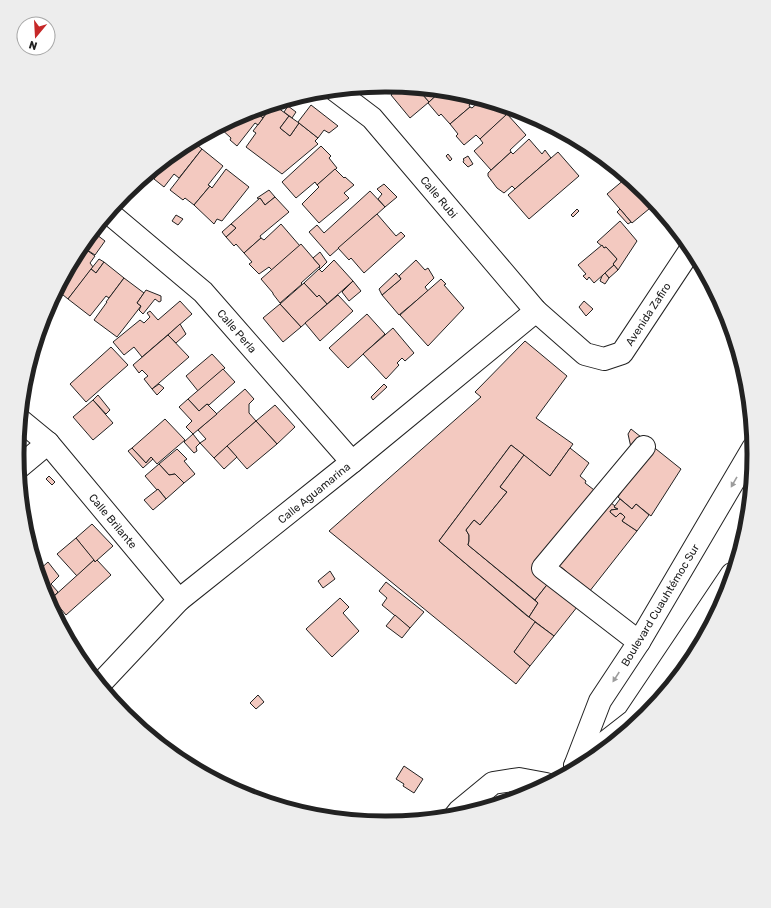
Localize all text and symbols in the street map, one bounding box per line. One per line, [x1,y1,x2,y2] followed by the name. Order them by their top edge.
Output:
[16,16,56,56] north arrow
[27,38,39,52] text: N
[417,174,460,221] street label: Calle Rubi
[623,280,674,348] street label: Avenida Zafiro
[214,307,259,356] street label: Calle Perla
[276,460,353,527] street label: Calle Aguamarina
[730,476,737,488] one-way arrow
[86,491,139,551] street label: Calle Brilante
[619,541,703,669] street label: Boulevard Cuauhtémoc Sur
[612,672,620,682] one-way arrow

